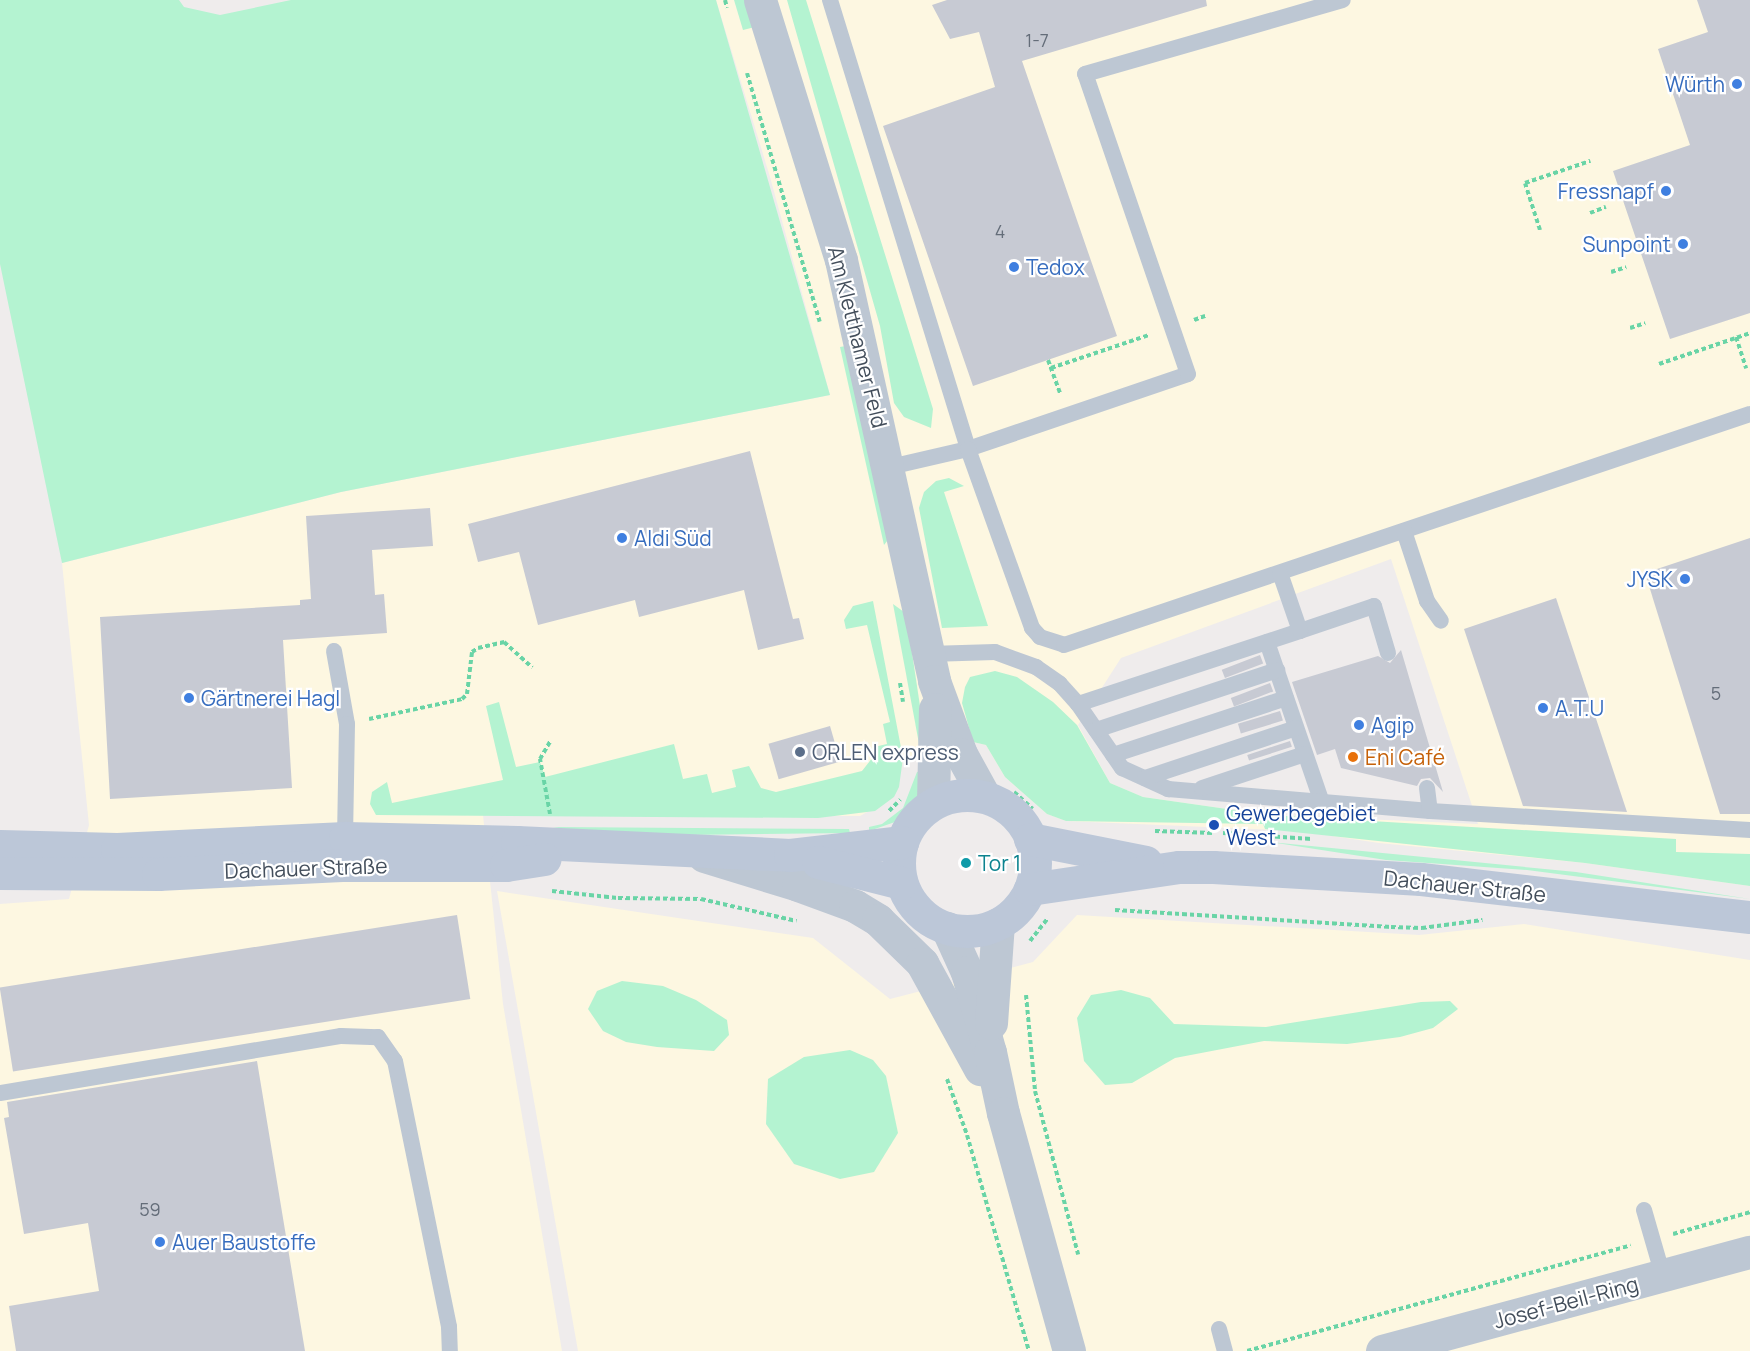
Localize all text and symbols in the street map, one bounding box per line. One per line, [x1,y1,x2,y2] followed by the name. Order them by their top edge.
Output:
[1025,29,1049,51] house number: 1-7
[1665,71,1725,97] place label: Würth
[1730,77,1744,91] marker: Würth
[1558,178,1654,204] place label: Fressnapf
[1659,184,1673,198] marker: Fressnapf
[995,220,1005,242] house number: 4
[1582,231,1671,257] place label: Sunpoint
[1676,237,1690,251] marker: Sunpoint
[823,244,893,430] street label: Am Kletthamer Feld
[1026,254,1085,280] place label: Tedox
[1007,260,1021,274] marker: Tedox
[634,525,712,551] place label: Aldi Süd
[615,531,629,545] marker: Aldi Süd
[1627,566,1673,592] place label: JYSK
[1678,572,1692,586] marker: JYSK
[1711,682,1721,704] house number: 5
[201,685,340,711] place label: Gärtnerei Hagl
[182,691,196,705] marker: Gärtnerei Hagl
[1555,695,1604,721] place label: A.T.U
[1536,701,1550,715] marker: A.T.U
[1371,712,1414,738] place label: Agip
[1352,718,1366,732] marker: Agip
[812,739,959,765] place label: ORLEN express
[1365,744,1445,770] place label: Eni Café
[793,745,807,759] marker: ORLEN express
[1346,750,1360,764] marker: Eni Café
[1226,800,1376,850] place label: Gewerbegebiet West
[1207,818,1221,832] marker: Gewerbegebiet West
[978,850,1021,876] place label: Tor 1
[224,853,388,883] street label: Dachauer Straße
[959,856,973,870] marker: Tor 1
[1383,865,1547,907] street label: Dachauer Straße
[139,1198,161,1220] house number: 59
[172,1229,316,1255] place label: Auer Baustoffe
[153,1235,167,1249] marker: Auer Baustoffe
[1491,1271,1641,1333] street label: Josef-Beil-Ring

